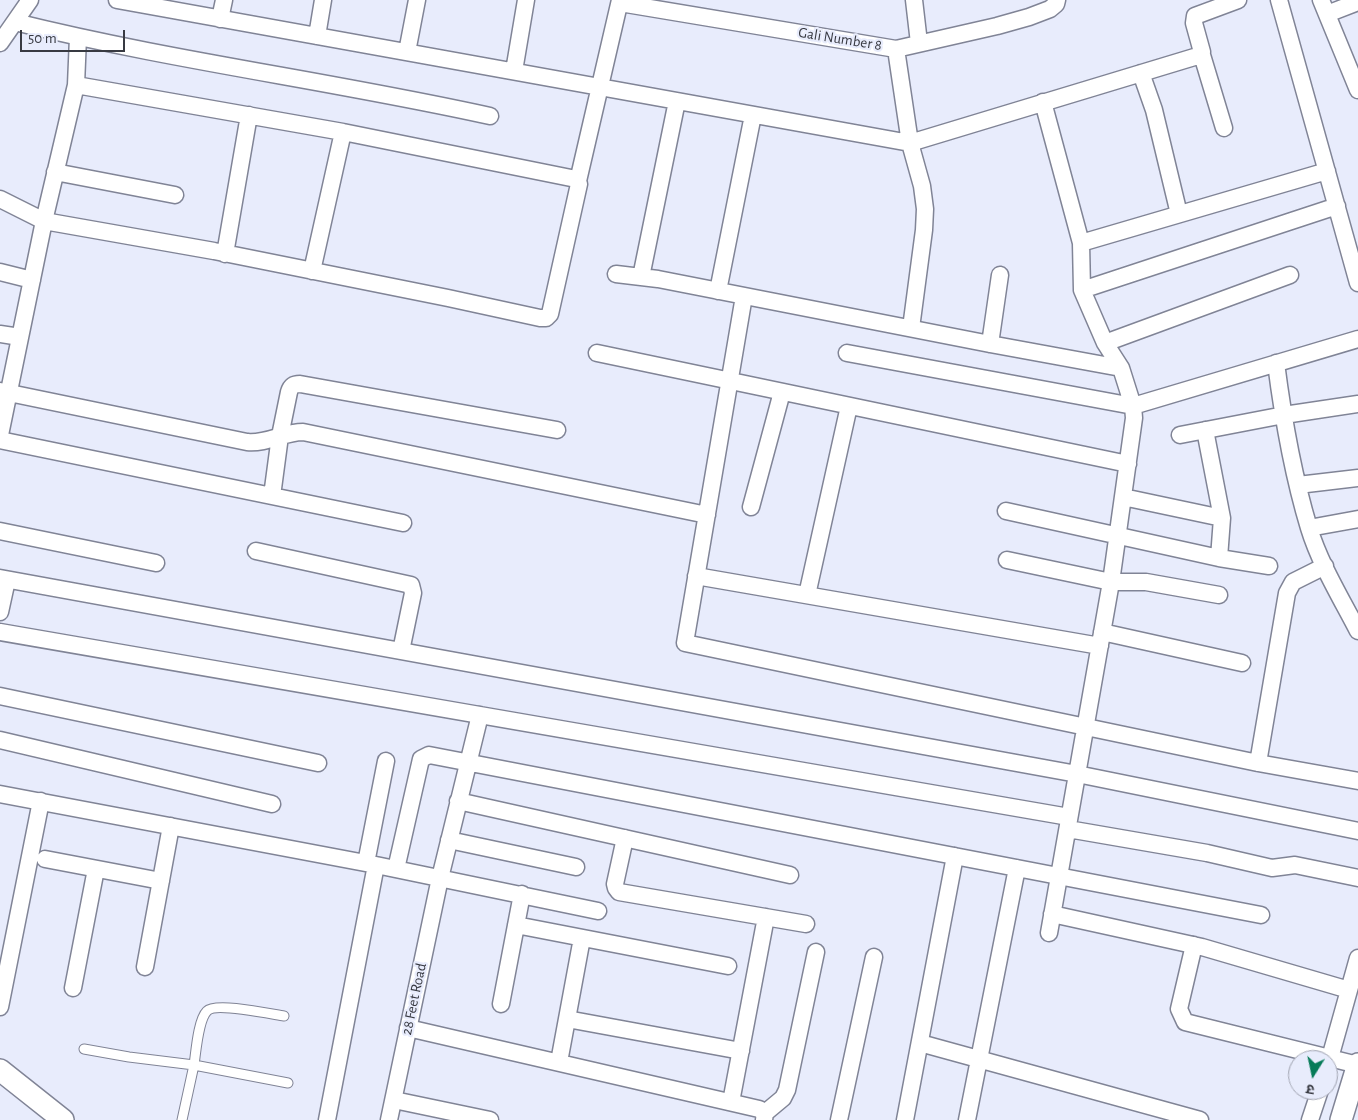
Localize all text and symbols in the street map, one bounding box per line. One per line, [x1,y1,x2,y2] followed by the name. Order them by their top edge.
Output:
[22,20,128,52] scale bar
[797,24,883,54] street label: Gali Number 8
[28,31,57,46] text: 50 m
[398,961,430,1037] street label: 28 Feet Road
[1288,1050,1338,1100] north arrow
[1305,1081,1316,1096] text: उ

